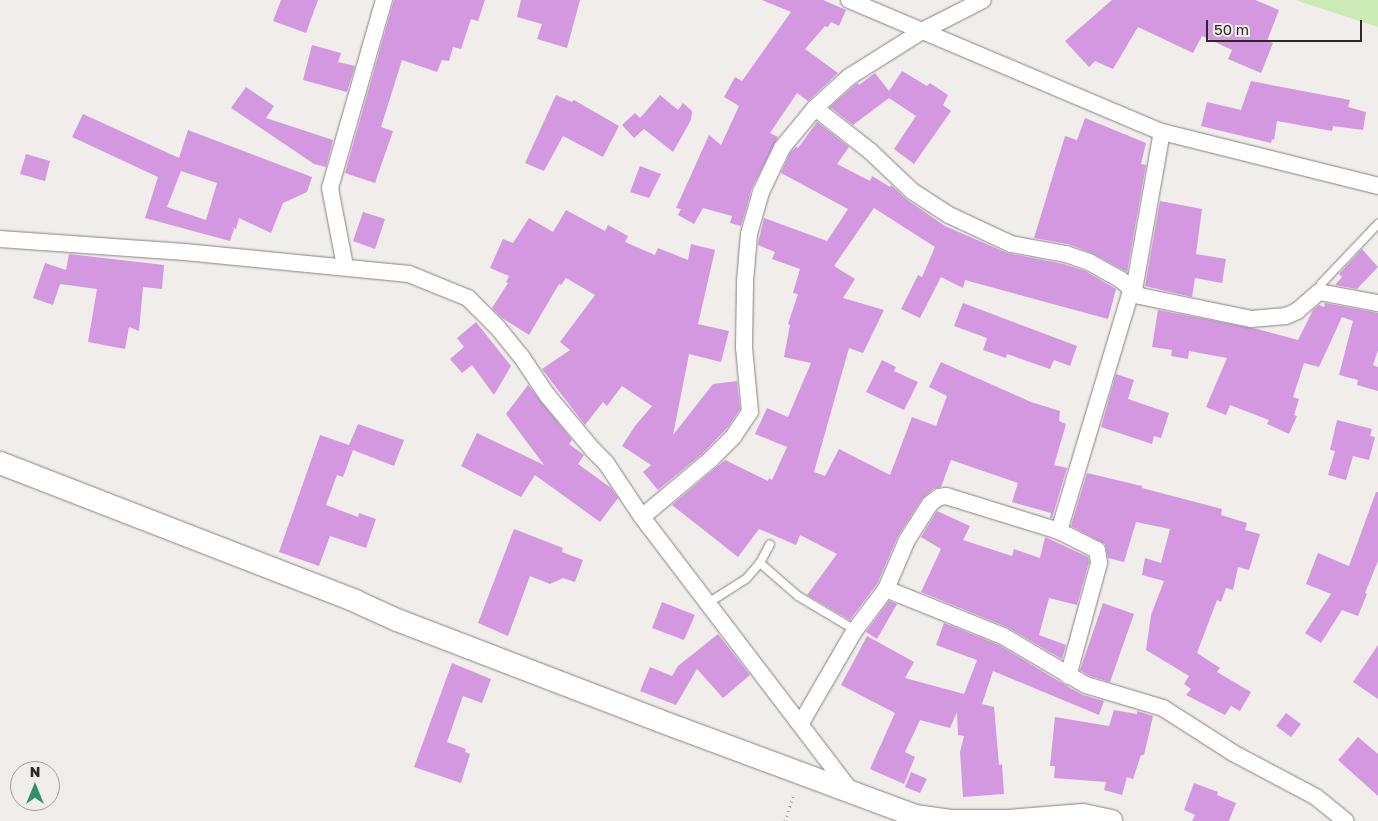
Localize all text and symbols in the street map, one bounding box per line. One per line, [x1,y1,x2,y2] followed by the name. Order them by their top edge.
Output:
[1208,10,1364,42] scale bar
[1214,20,1249,38] text: 50 m
[10,761,60,811] north arrow
[30,763,40,780] text: N

